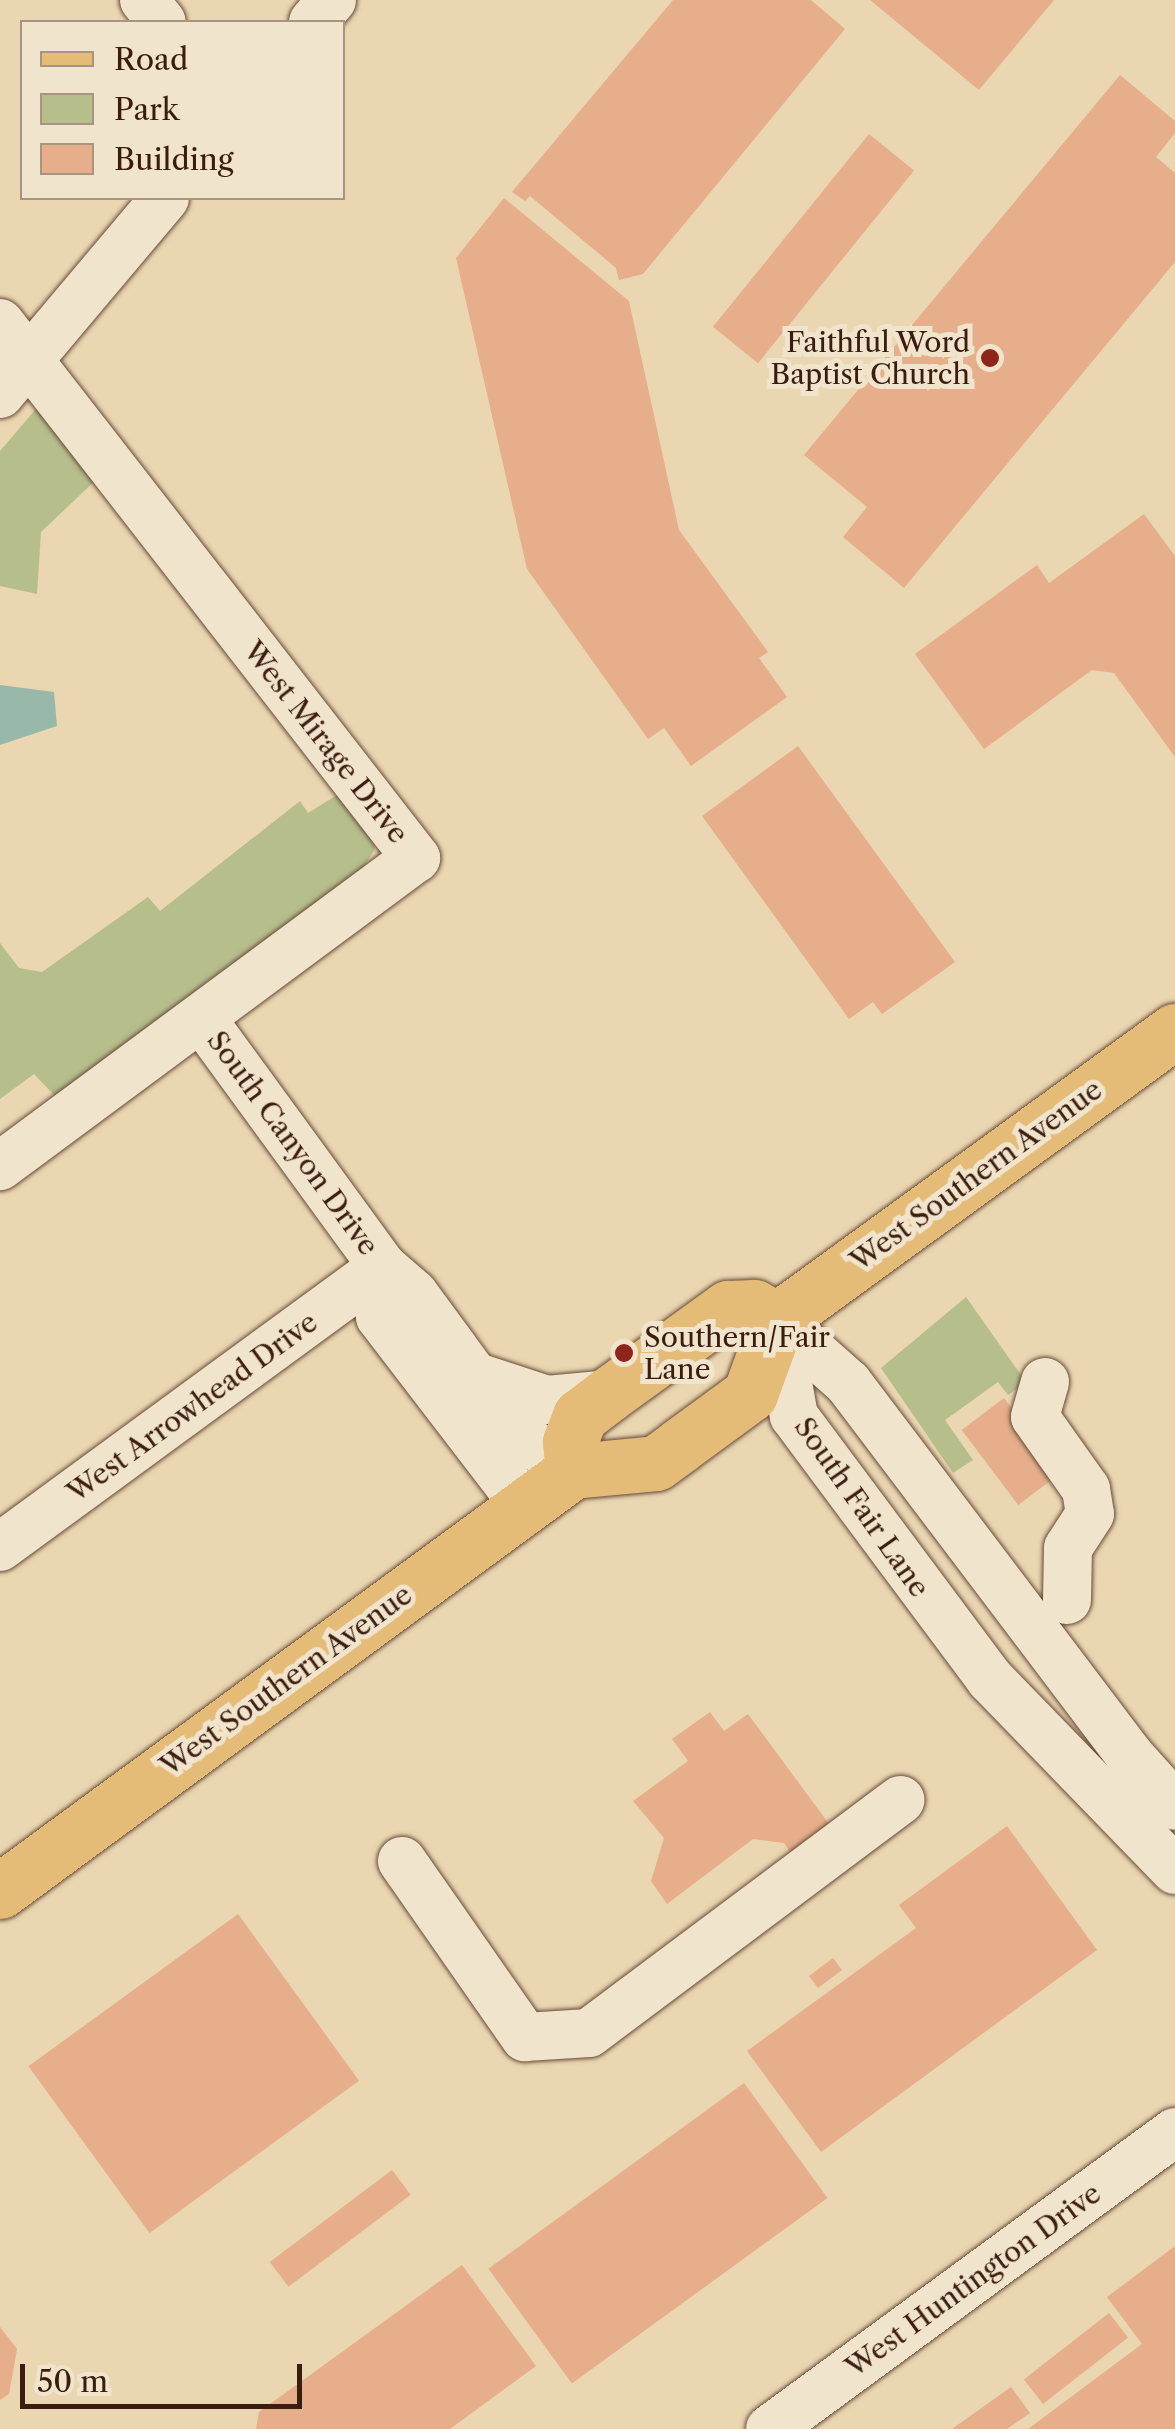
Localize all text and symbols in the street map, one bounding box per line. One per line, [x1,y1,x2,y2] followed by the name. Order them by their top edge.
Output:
[20,20,345,200] legend
[114,41,188,78] text: Road
[114,91,179,128] text: Park
[114,141,234,178] text: Building
[771,325,970,391] place label: Faithful Word Baptist Church
[979,347,1001,369] marker: Faithful Word Baptist Church
[237,634,415,850] street label: West Mirage Drive
[200,1024,386,1262] street label: South Canyon Drive
[843,1072,1109,1278] street label: West Southern Avenue
[60,1305,324,1509] street label: West Arrowhead Drive
[644,1320,830,1386] place label: Southern/Fair Lane
[613,1342,635,1364] marker: Southern/Fair Lane
[787,1410,937,1604] street label: South Fair Lane
[153,1577,419,1783] street label: West Southern Avenue
[839,2176,1107,2384] street label: West Huntington Drive
[25,2344,308,2406] scale bar
[37,2363,108,2400] text: 50 m

